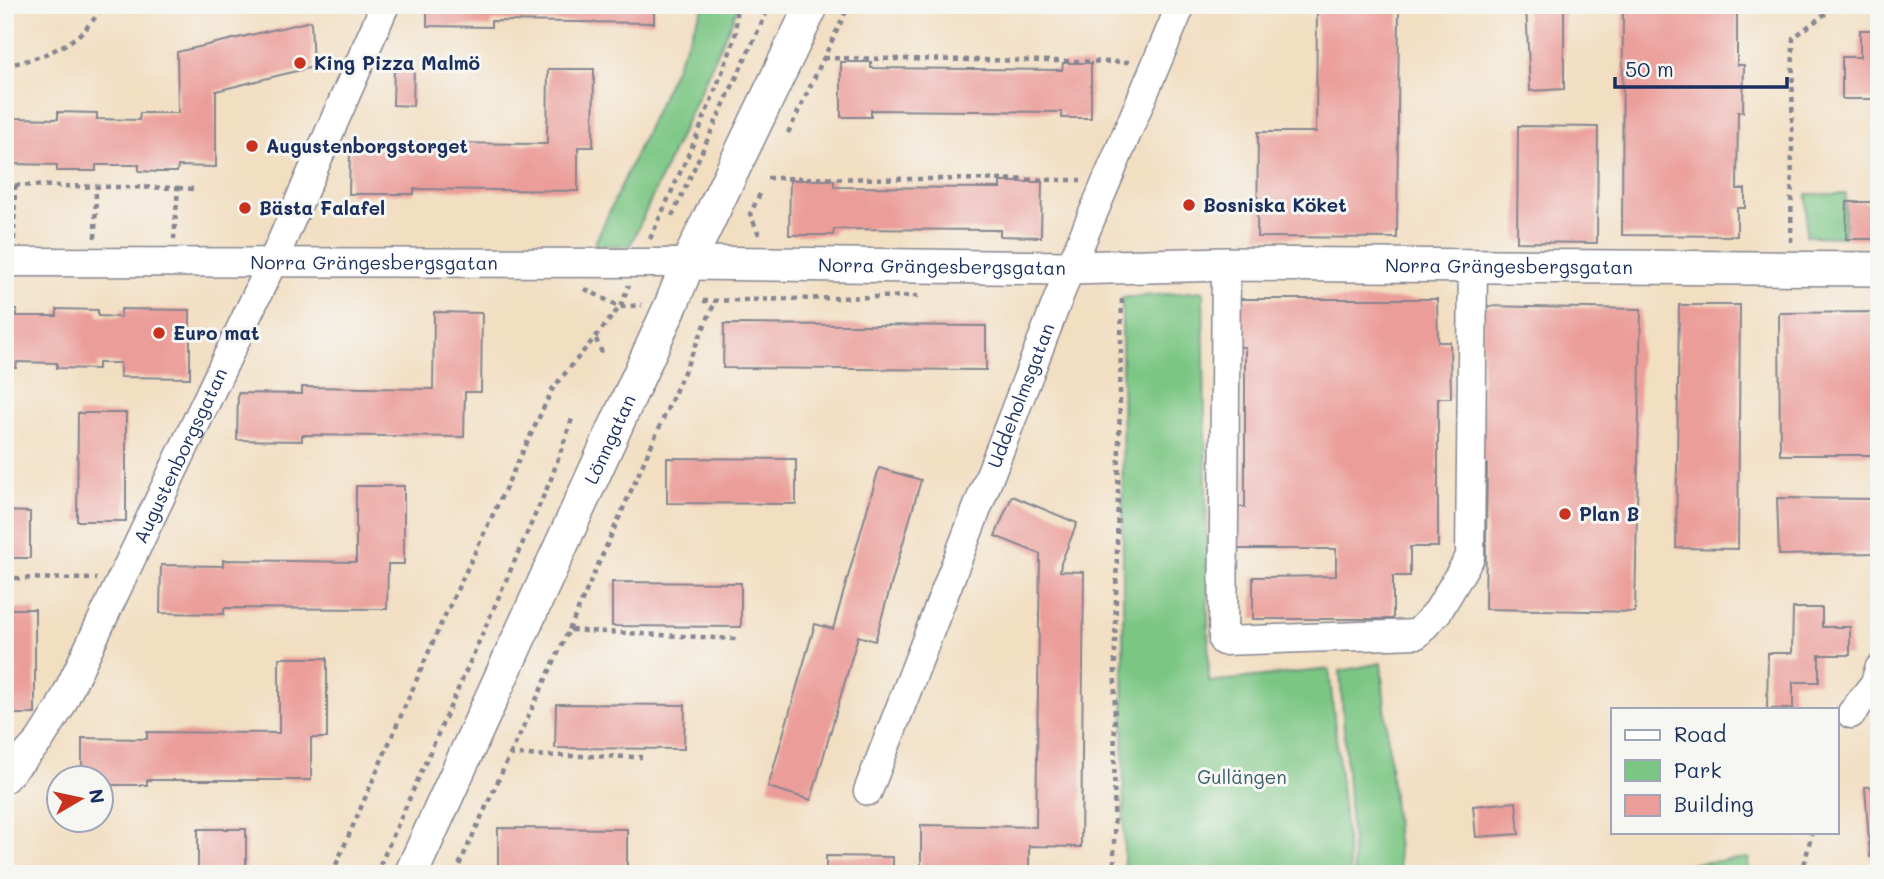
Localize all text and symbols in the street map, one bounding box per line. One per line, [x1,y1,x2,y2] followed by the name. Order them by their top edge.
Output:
[1615,46,1786,90] scale bar
[314,50,480,75] place label: King Pizza Malmö
[292,55,308,71] marker: King Pizza Malmö
[1625,55,1674,82] text: 50 m
[266,133,468,158] place label: Augustenborgstorget
[244,138,260,154] marker: Augustenborgstorget
[1203,192,1347,217] place label: Bosniska Köket
[259,195,385,220] place label: Bästa Falafel
[1181,197,1197,213] marker: Bosniska Köket
[237,200,253,216] marker: Bästa Falafel
[250,249,498,275] street label: Norra Grängesbergsgatan
[818,252,1066,280] street label: Norra Grängesbergsgatan
[1385,252,1633,279] street label: Norra Grängesbergsgatan
[981,319,1060,471] street label: Uddeholmsgatan
[173,320,260,345] place label: Euro mat
[151,325,167,341] marker: Euro mat
[127,363,232,547] street label: Augustenborgsgatan
[578,390,641,488] street label: Lönngatan
[1579,501,1639,526] place label: Plan B
[1557,506,1573,522] marker: Plan B
[1611,708,1839,834] legend
[1674,720,1726,747] text: Road
[1674,756,1722,783] text: Park
[46,764,116,834] north arrow
[1197,764,1287,789] park label: Gullängen
[84,787,111,805] text: N
[1674,790,1754,817] text: Building

